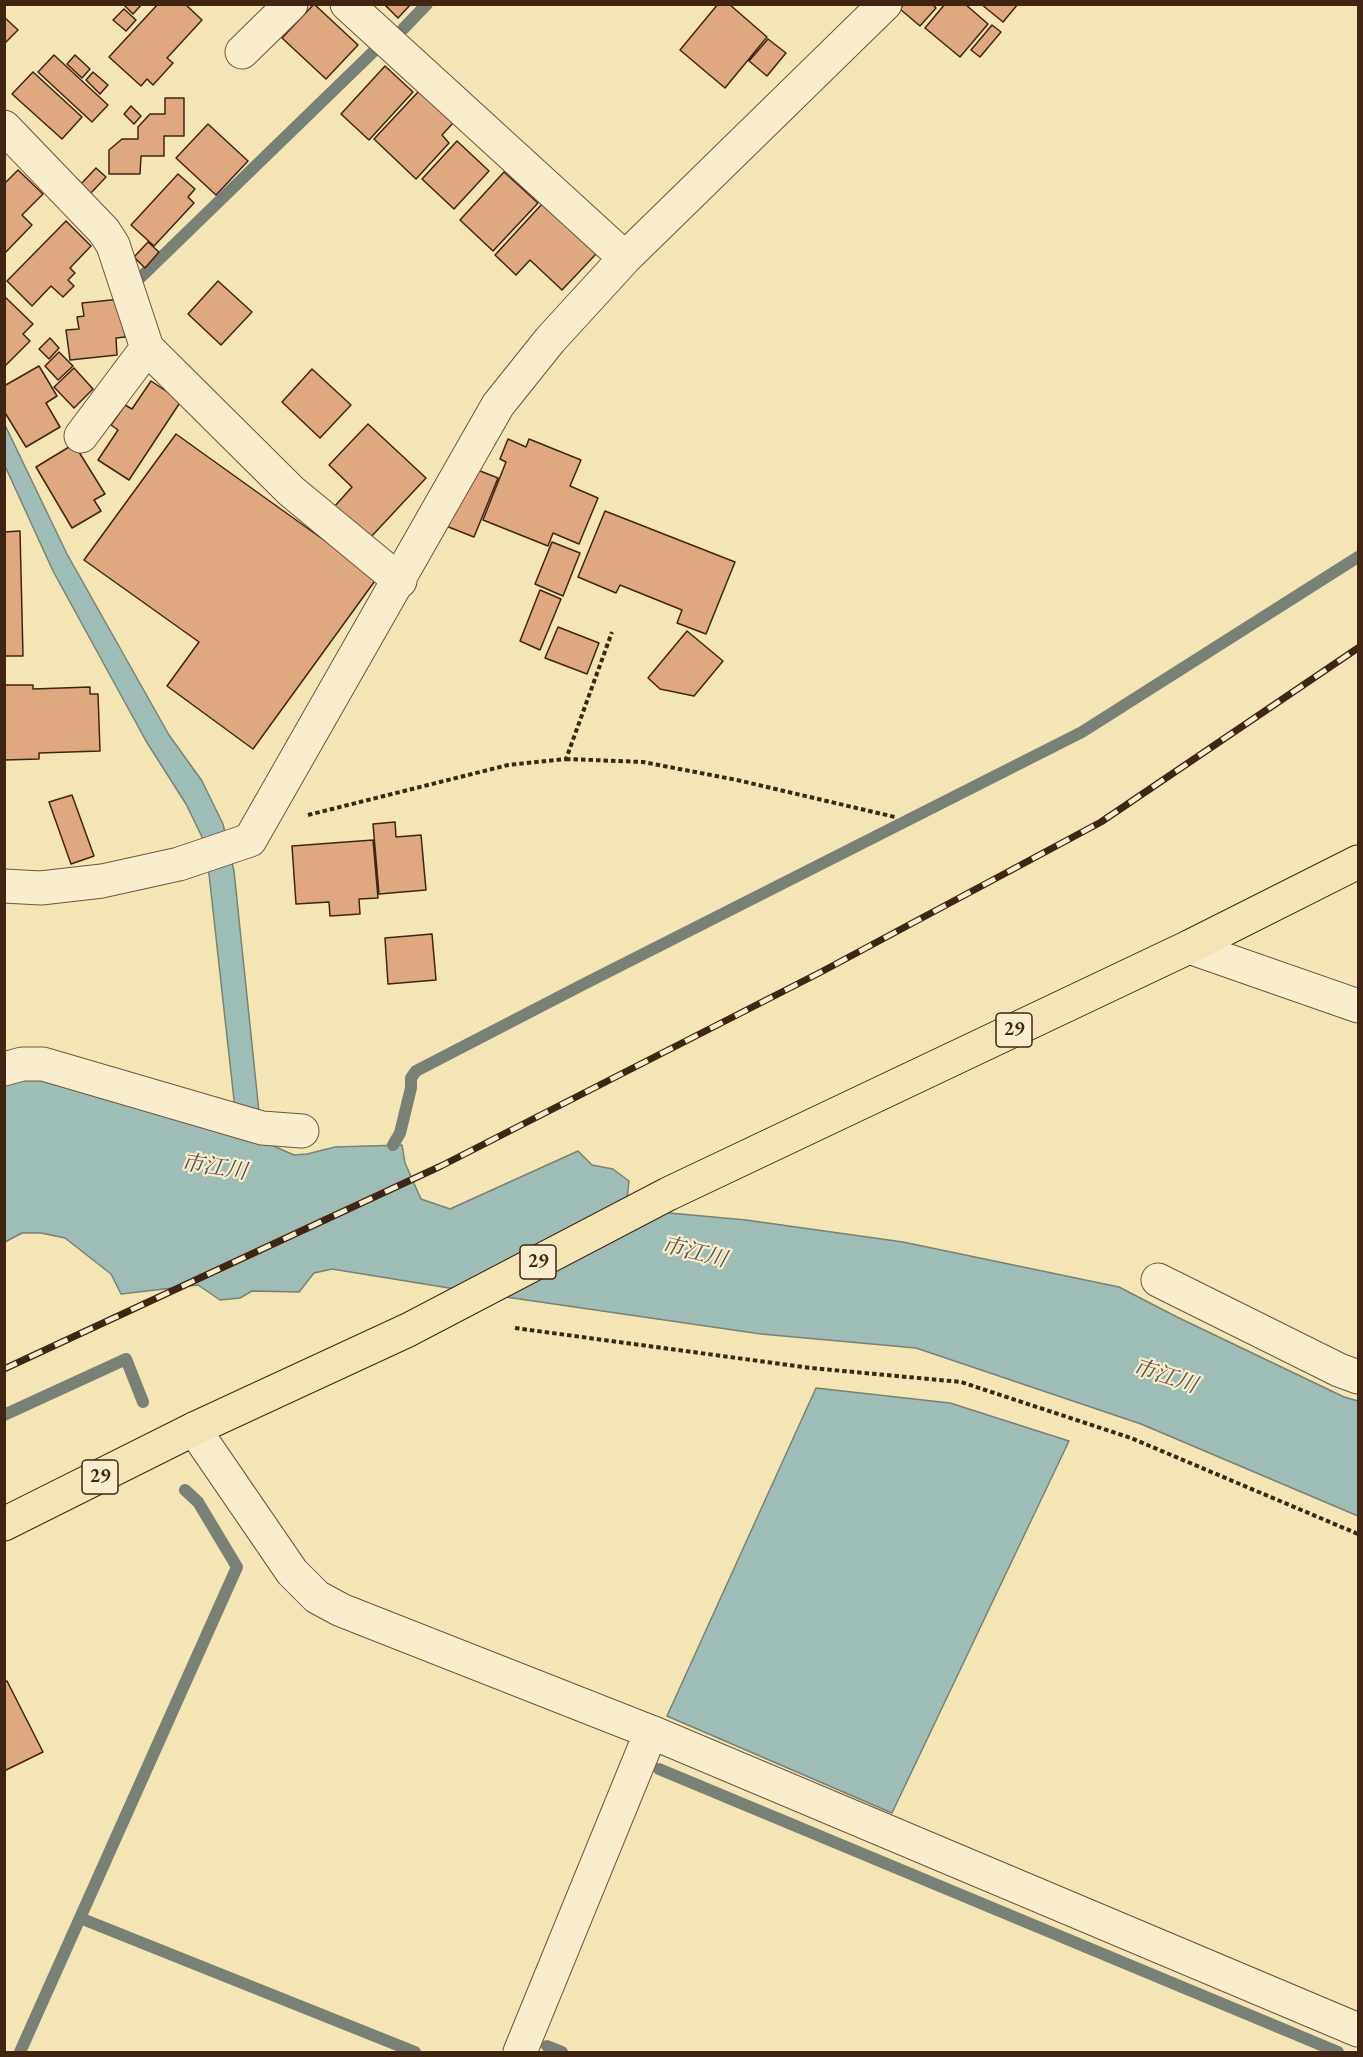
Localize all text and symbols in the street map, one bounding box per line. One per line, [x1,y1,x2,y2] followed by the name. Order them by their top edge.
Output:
[996,1013,1032,1047] road number: 29
[179,1150,249,1186] water label: 市江川
[659,1232,729,1274] water label: 市江川
[520,1245,556,1279] road number: 29
[1130,1354,1200,1400] water label: 市江川
[82,1460,118,1494] road number: 29

